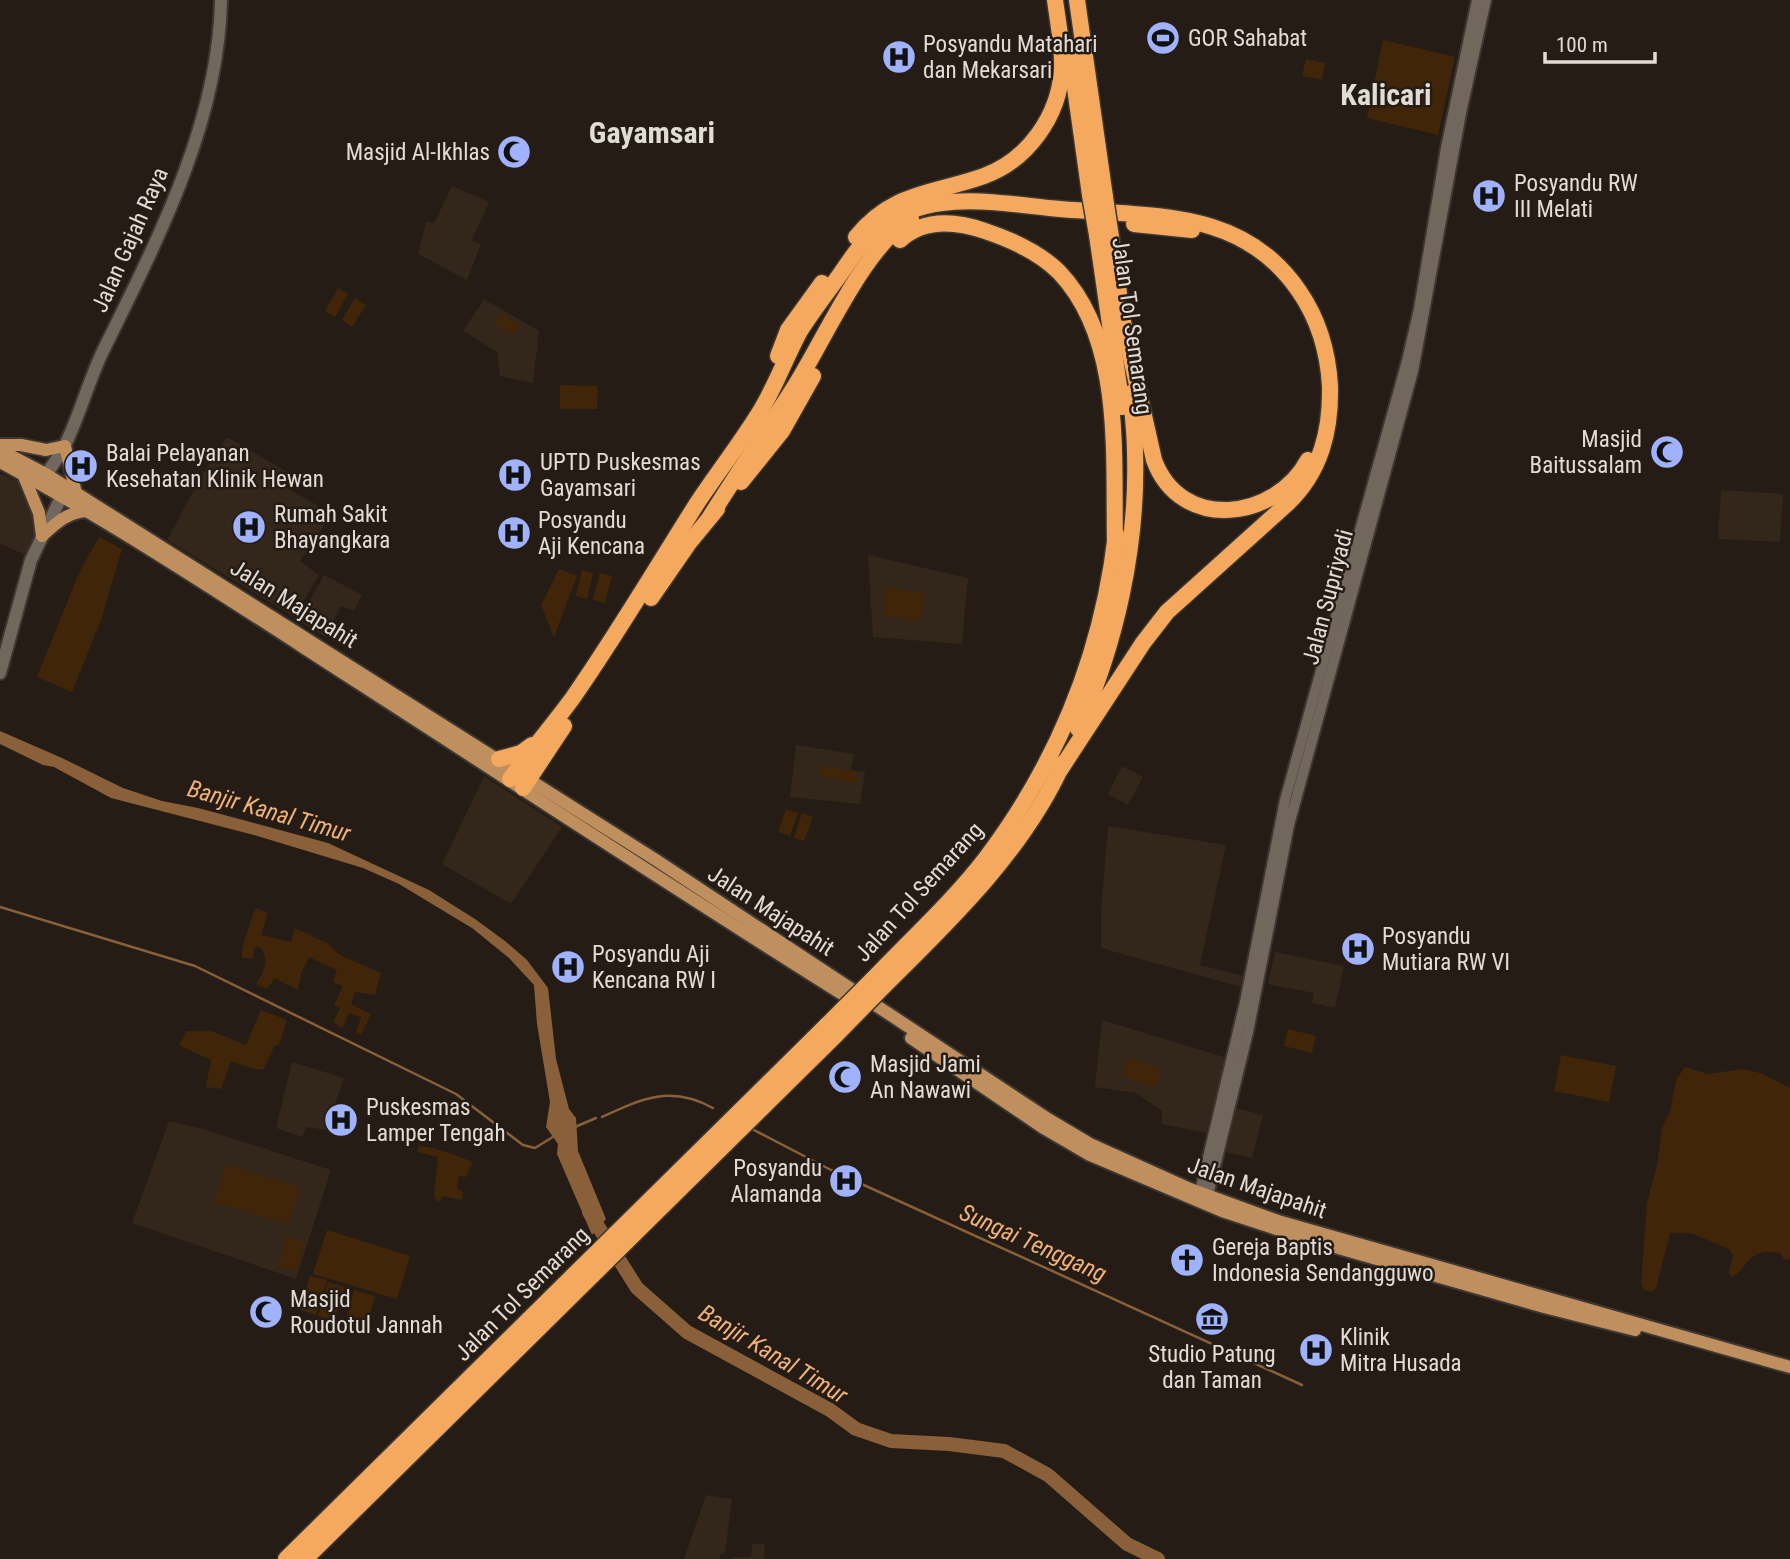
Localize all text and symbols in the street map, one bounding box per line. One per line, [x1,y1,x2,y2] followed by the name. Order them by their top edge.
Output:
[1144,19,1182,57] sports icon: GOR Sahabat
[1545,21,1655,65] scale bar
[1188,25,1307,52] place label: GOR Sahabat
[923,31,1098,84] place label: Posyandu Matahari dan Mekarsari
[1556,33,1608,57] text: 100 m
[880,38,918,76] hospital icon: Posyandu Matahari dan Mekarsari
[1340,77,1432,112] district label: Kalicari
[589,115,715,150] district label: Gayamsari
[495,133,533,171] mosque icon: Masjid Al-Ikhlas
[346,139,490,166] place label: Masjid Al-Ikhlas
[86,163,174,317] street label: Jalan Gajah Raya
[1514,170,1638,223] place label: Posyandu RW III Melati
[1470,177,1508,215] hospital icon: Posyandu RW III Melati
[1106,236,1158,416] street label: Jalan Tol Semarang
[1530,426,1642,479] place label: Masjid Baitussalam
[1648,433,1686,471] mosque icon: Masjid Baitussalam
[106,440,324,493] place label: Balai Pelayanan Kesehatan Klinik Hewan
[62,447,100,485] hospital icon: Balai Pelayanan Kesehatan Klinik Hewan
[540,449,701,502] place label: UPTD Puskesmas Gayamsari
[496,456,534,494] hospital icon: UPTD Puskesmas Gayamsari
[274,501,390,554] place label: Rumah Sakit Bhayangkara
[538,507,645,560] place label: Posyandu Aji Kencana
[230,508,268,546] hospital icon: Rumah Sakit Bhayangkara
[495,514,533,552] hospital icon: Posyandu Aji Kencana
[1297,527,1359,667] street label: Jalan Supriyadi
[225,554,363,654] street label: Jalan Majapahit
[184,774,355,848] water label: Banjir Kanal Timur
[849,817,989,967] street label: Jalan Tol Semarang
[703,860,839,962] street label: Jalan Majapahit
[1382,923,1510,976] place label: Posyandu Mutiara RW VI
[1339,930,1377,968] hospital icon: Posyandu Mutiara RW VI
[592,941,716,994] place label: Posyandu Aji Kencana RW I
[549,948,587,986] hospital icon: Posyandu Aji Kencana RW I
[870,1051,981,1104] place label: Masjid Jami An Nawawi
[826,1058,864,1096] mosque icon: Masjid Jami An Nawawi
[366,1094,505,1147] place label: Puskesmas Lamper Tengah
[322,1101,360,1139] hospital icon: Puskesmas Lamper Tengah
[1184,1152,1330,1224] street label: Jalan Majapahit
[731,1155,822,1208] place label: Posyandu Alamanda
[827,1162,865,1200] hospital icon: Posyandu Alamanda
[955,1198,1111,1288] water label: Sungai Tenggang
[449,1221,595,1367] street label: Jalan Tol Semarang
[1212,1234,1434,1287] place label: Gereja Baptis Indonesia Sendangguwo
[1168,1241,1206,1279] church icon: Gereja Baptis Indonesia Sendangguwo
[290,1286,443,1339] place label: Masjid Roudotul Jannah
[247,1293,285,1331] mosque icon: Masjid Roudotul Jannah
[694,1299,853,1410] water label: Banjir Kanal Timur
[1193,1300,1231,1338] museum icon: Studio Patung dan Taman
[1340,1324,1462,1377] place label: Klinik Mitra Husada
[1297,1331,1335,1369] hospital icon: Klinik Mitra Husada
[1148,1341,1276,1394] place label: Studio Patung dan Taman

